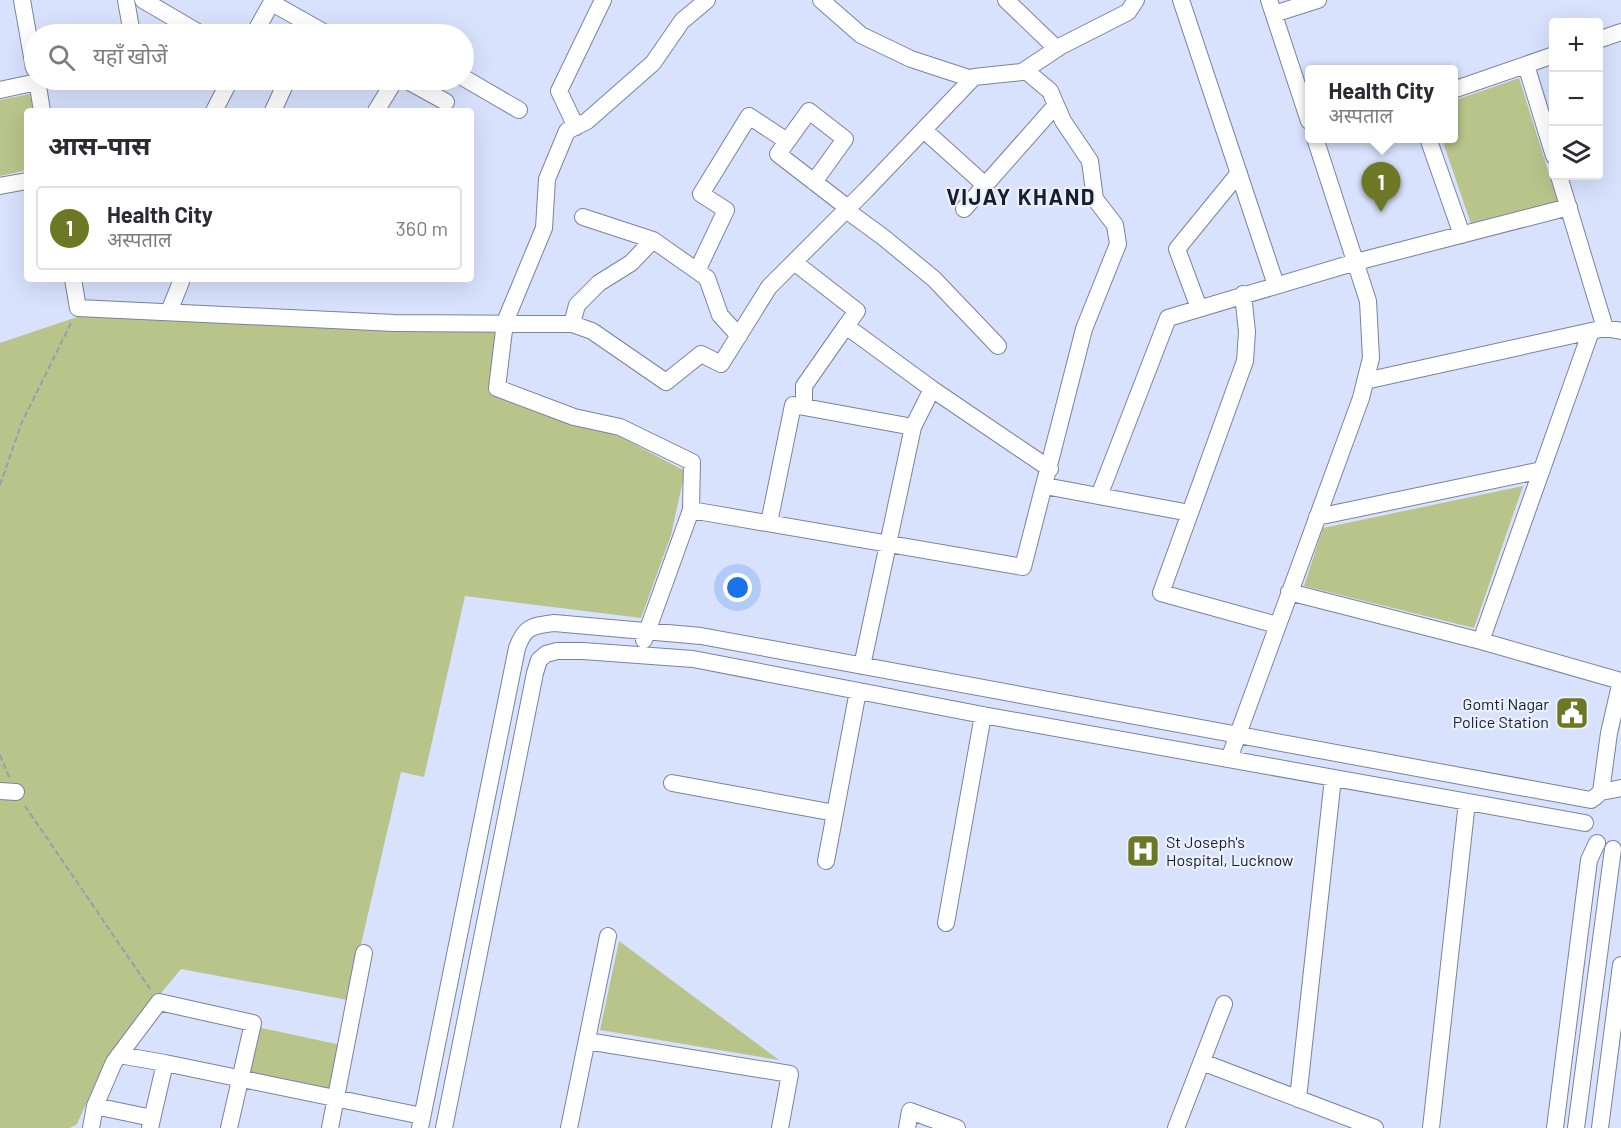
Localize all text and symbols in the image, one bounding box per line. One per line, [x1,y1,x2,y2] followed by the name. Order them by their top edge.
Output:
[1549,18,1603,180] map controls
[1549,18,1603,72] button: +
[24,24,474,90] search box
[45,41,78,74] icon: search
[93,42,168,68] text: यहाँ खोजें
[1305,65,1458,143] popup
[1549,72,1603,126] button: −
[1329,77,1434,103] text: Health City
[1329,103,1393,127] text: अस्पताल
[1549,126,1603,180] button: layers
[48,129,150,160] text: आस-पास
[1362,162,1400,212] pin: 1
[946,183,1096,209] district label: VIJAY KHAND
[107,201,213,227] text: Health City
[66,216,73,240] text: 1
[396,216,448,240] text: 360 m
[107,227,172,251] text: अस्पताल
[723,573,752,602] your location
[1453,694,1549,731] place label: Gomti Nagar Police Station
[1554,695,1590,731] public building icon: Gomti Nagar Police Station
[1166,832,1294,869] place label: St Joseph's Hospital, Lucknow
[1125,833,1161,869] hospital icon: St Joseph's Hospital, Lucknow

